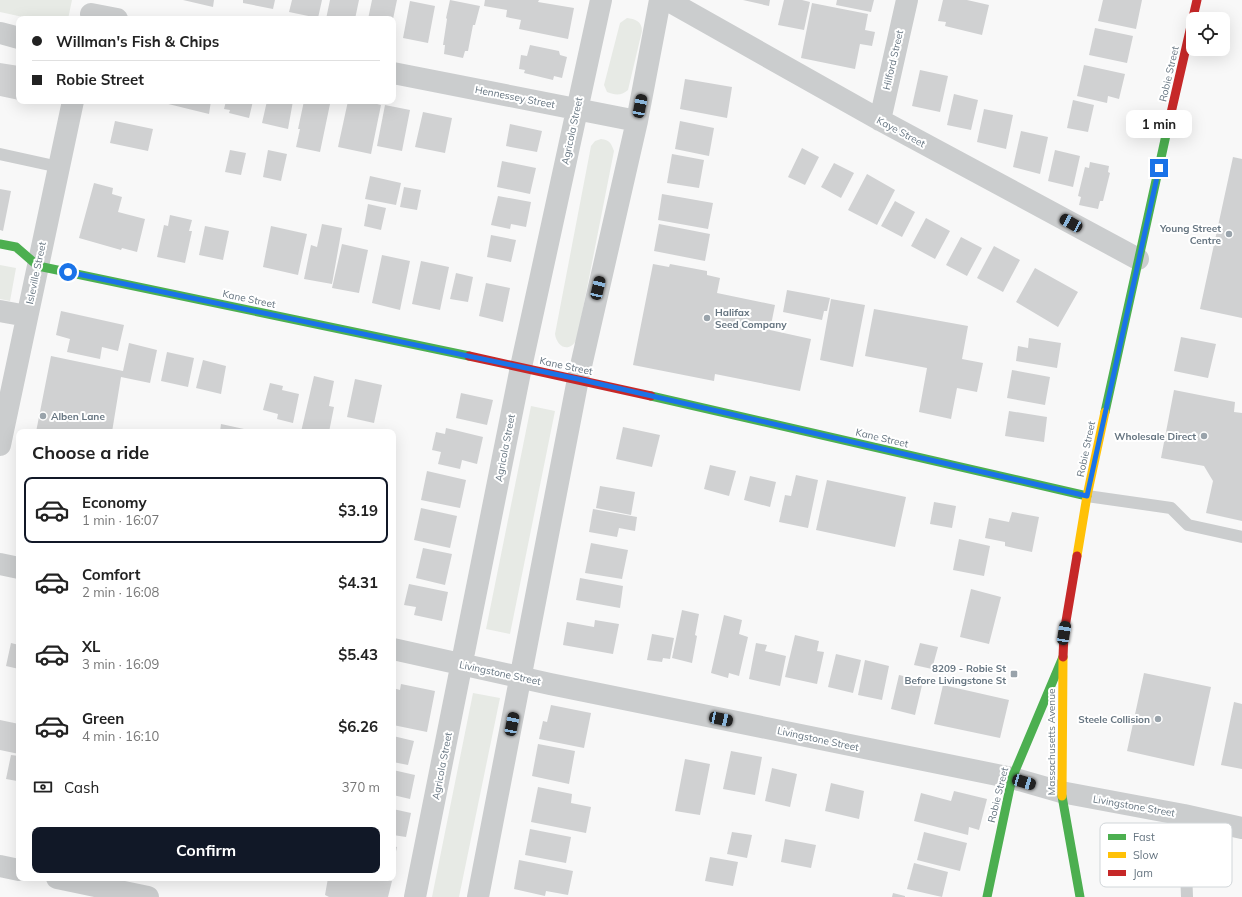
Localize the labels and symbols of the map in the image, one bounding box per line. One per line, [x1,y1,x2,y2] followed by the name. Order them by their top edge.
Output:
[880,28,906,91] street label: Hilford Street
[1156,44,1182,103] street label: Robie Street
[474,83,557,111] street label: Hennessey Street
[632,93,648,119] car
[559,96,586,166] street label: Agricola Street
[1126,110,1192,138] callout: 1 min
[874,114,928,150] street label: Kaye Street
[1150,159,1168,177] route end
[1058,212,1084,234] car
[1159,222,1222,247] place label: Young Street Centre
[1224,229,1234,239] marker: Young Street Centre
[23,240,49,305] street label: Isleville Street
[59,263,77,281] route start
[589,275,607,301] car
[221,287,277,311] street label: Kane Street
[715,306,787,331] place label: Halifax Seed Company
[702,313,712,323] marker: Halifax Seed Company
[538,354,594,378] street label: Kane Street
[51,410,105,423] place label: Alben Lane
[38,411,48,421] marker: Alben Lane
[492,413,518,483] street label: Agricola Street
[1074,419,1098,478] street label: Robie Street
[854,426,910,451] street label: Kane Street
[1114,430,1196,443] place label: Wholesale Direct
[1199,431,1209,441] marker: Wholesale Direct
[1056,620,1072,646] car
[458,658,542,688] street label: Livingstone Street
[905,662,1006,687] place label: 8209 - Robie St Before Livingstone St
[1009,669,1019,679] marker: 8209 - Robie St Before Livingstone St
[1045,689,1058,795] street label: Massachusetts Avenue
[504,711,520,737] car
[708,711,734,727] car
[1078,713,1150,726] place label: Steele Collision
[1153,714,1163,724] marker: Steele Collision
[776,724,860,754] street label: Livingstone Street
[429,731,455,801] street label: Agricola Street
[985,765,1011,824] street label: Robie Street
[1011,773,1037,791] car
[1092,792,1177,820] street label: Livingstone Street
[1100,823,1232,887] legend
[1133,830,1155,844] text: Fast
[1133,848,1159,862] text: Slow
[1133,866,1153,880] text: Jam

